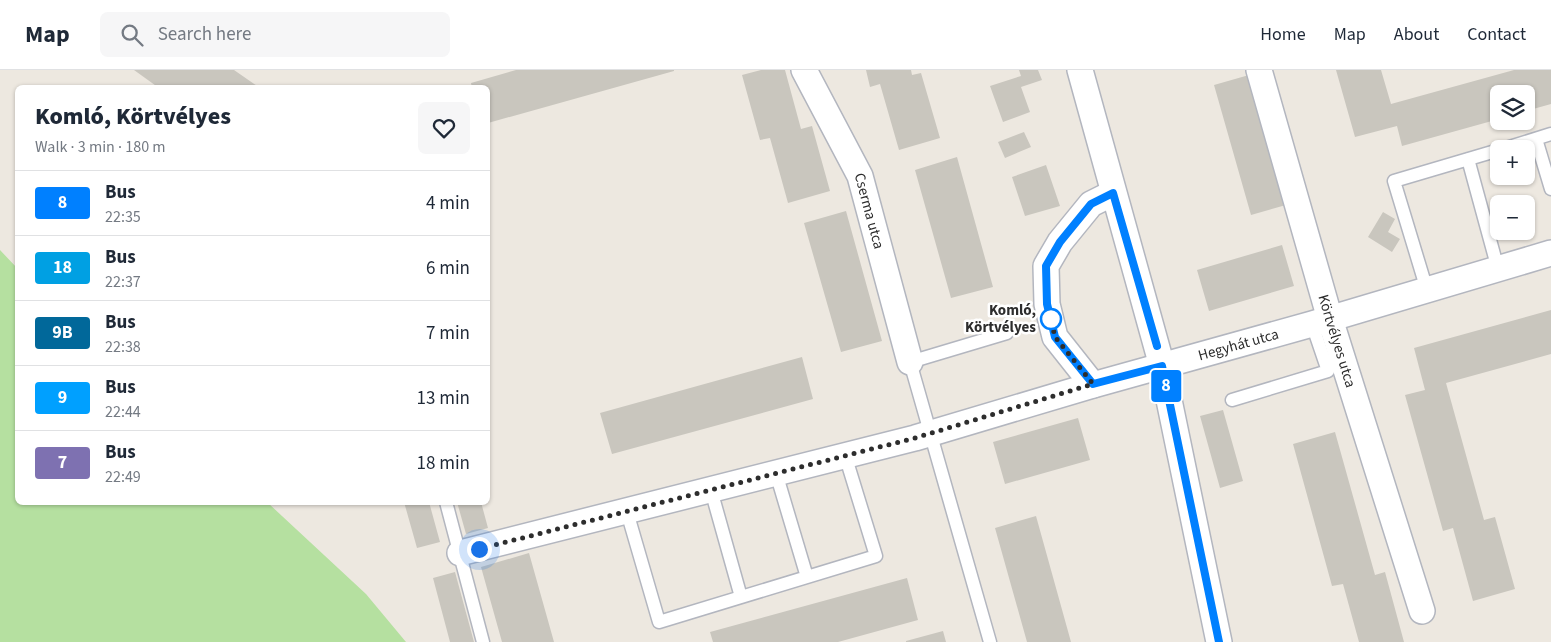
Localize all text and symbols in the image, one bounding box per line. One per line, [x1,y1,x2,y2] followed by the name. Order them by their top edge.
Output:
[100,12,450,57] search box
[25,17,70,52] text: Map
[118,21,146,49] icon: search
[158,21,251,48] text: Search here
[1260,22,1306,47] text: Home
[1334,22,1366,47] text: Map
[1394,22,1439,47] text: About
[1467,22,1526,47] text: Contact
[1490,85,1535,240] map controls
[1490,85,1535,130] button: layers
[35,99,231,134] text: Komló, Körtvélyes
[418,102,470,154] button: heart
[35,136,166,158] text: Walk · 3 min · 180 m
[1490,140,1535,185] button: +
[849,171,889,251] street label: Cserma utca
[105,179,136,206] text: Bus
[58,190,67,215] text: 8
[426,190,470,217] text: 4 min
[1490,195,1535,240] button: −
[105,206,141,228] text: 22:35
[105,244,136,271] text: Bus
[53,255,72,280] text: 18
[426,255,470,282] text: 6 min
[105,271,141,293] text: 22:37
[1313,292,1361,390] street label: Körtvélyes utca
[965,300,1036,338] place label: Komló, Körtvélyes
[1040,308,1062,330] marker: Komló, Körtvélyes
[105,309,136,336] text: Bus
[52,320,73,345] text: 9B
[426,320,470,347] text: 7 min
[1196,324,1281,366] street label: Hegyhát utca
[105,336,141,358] text: 22:38
[1150,370,1182,402] line badge: 8
[1161,373,1171,398] text: 8
[105,374,136,401] text: Bus
[58,385,67,410] text: 9
[416,385,470,412] text: 13 min
[105,401,141,423] text: 22:44
[105,439,136,466] text: Bus
[58,450,67,475] text: 7
[416,450,470,477] text: 18 min
[105,466,141,488] text: 22:49
[467,537,492,562] your location

